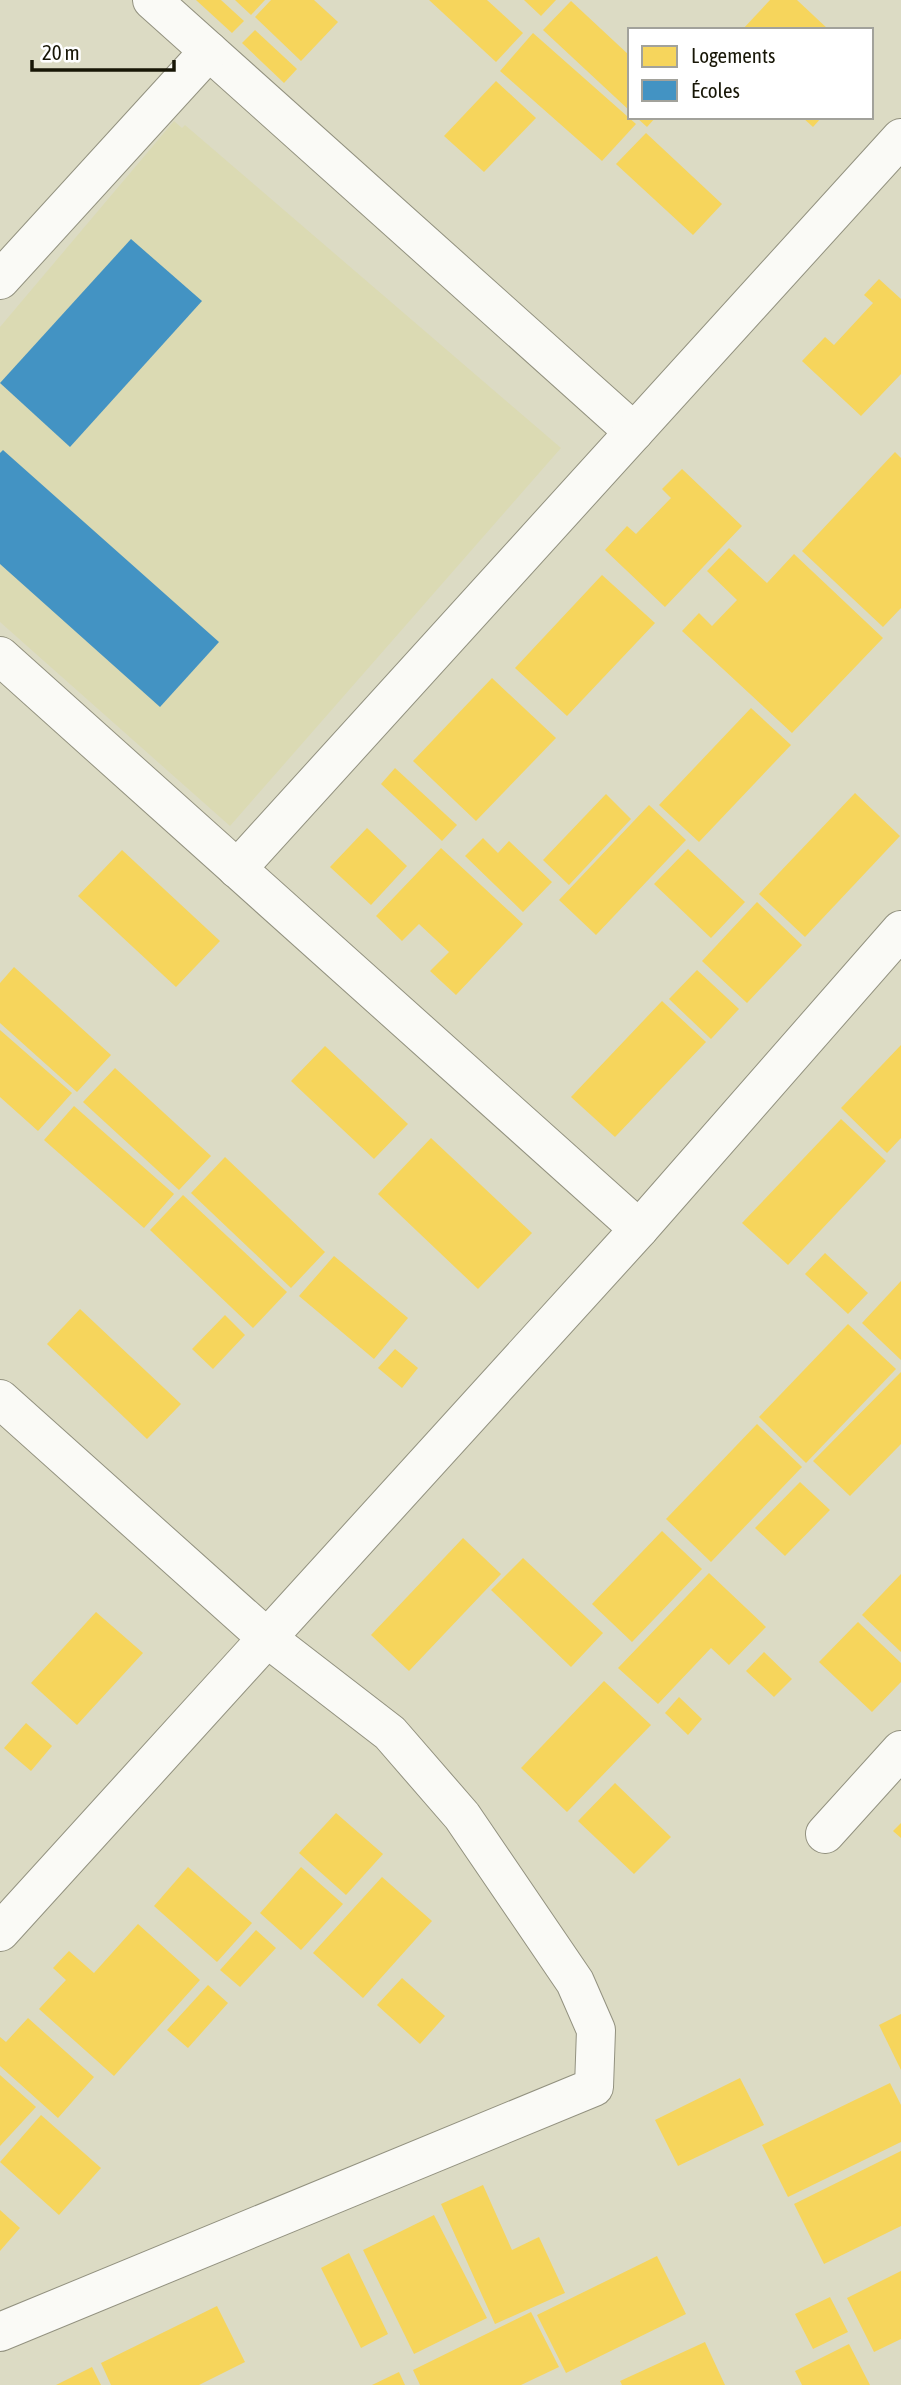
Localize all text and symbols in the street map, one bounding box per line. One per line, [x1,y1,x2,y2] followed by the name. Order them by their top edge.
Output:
[32,28,173,72] scale bar
[628,28,873,119] legend
[42,40,80,64] text: 20 m
[691,43,775,67] text: Logements
[691,78,740,102] text: Écoles

